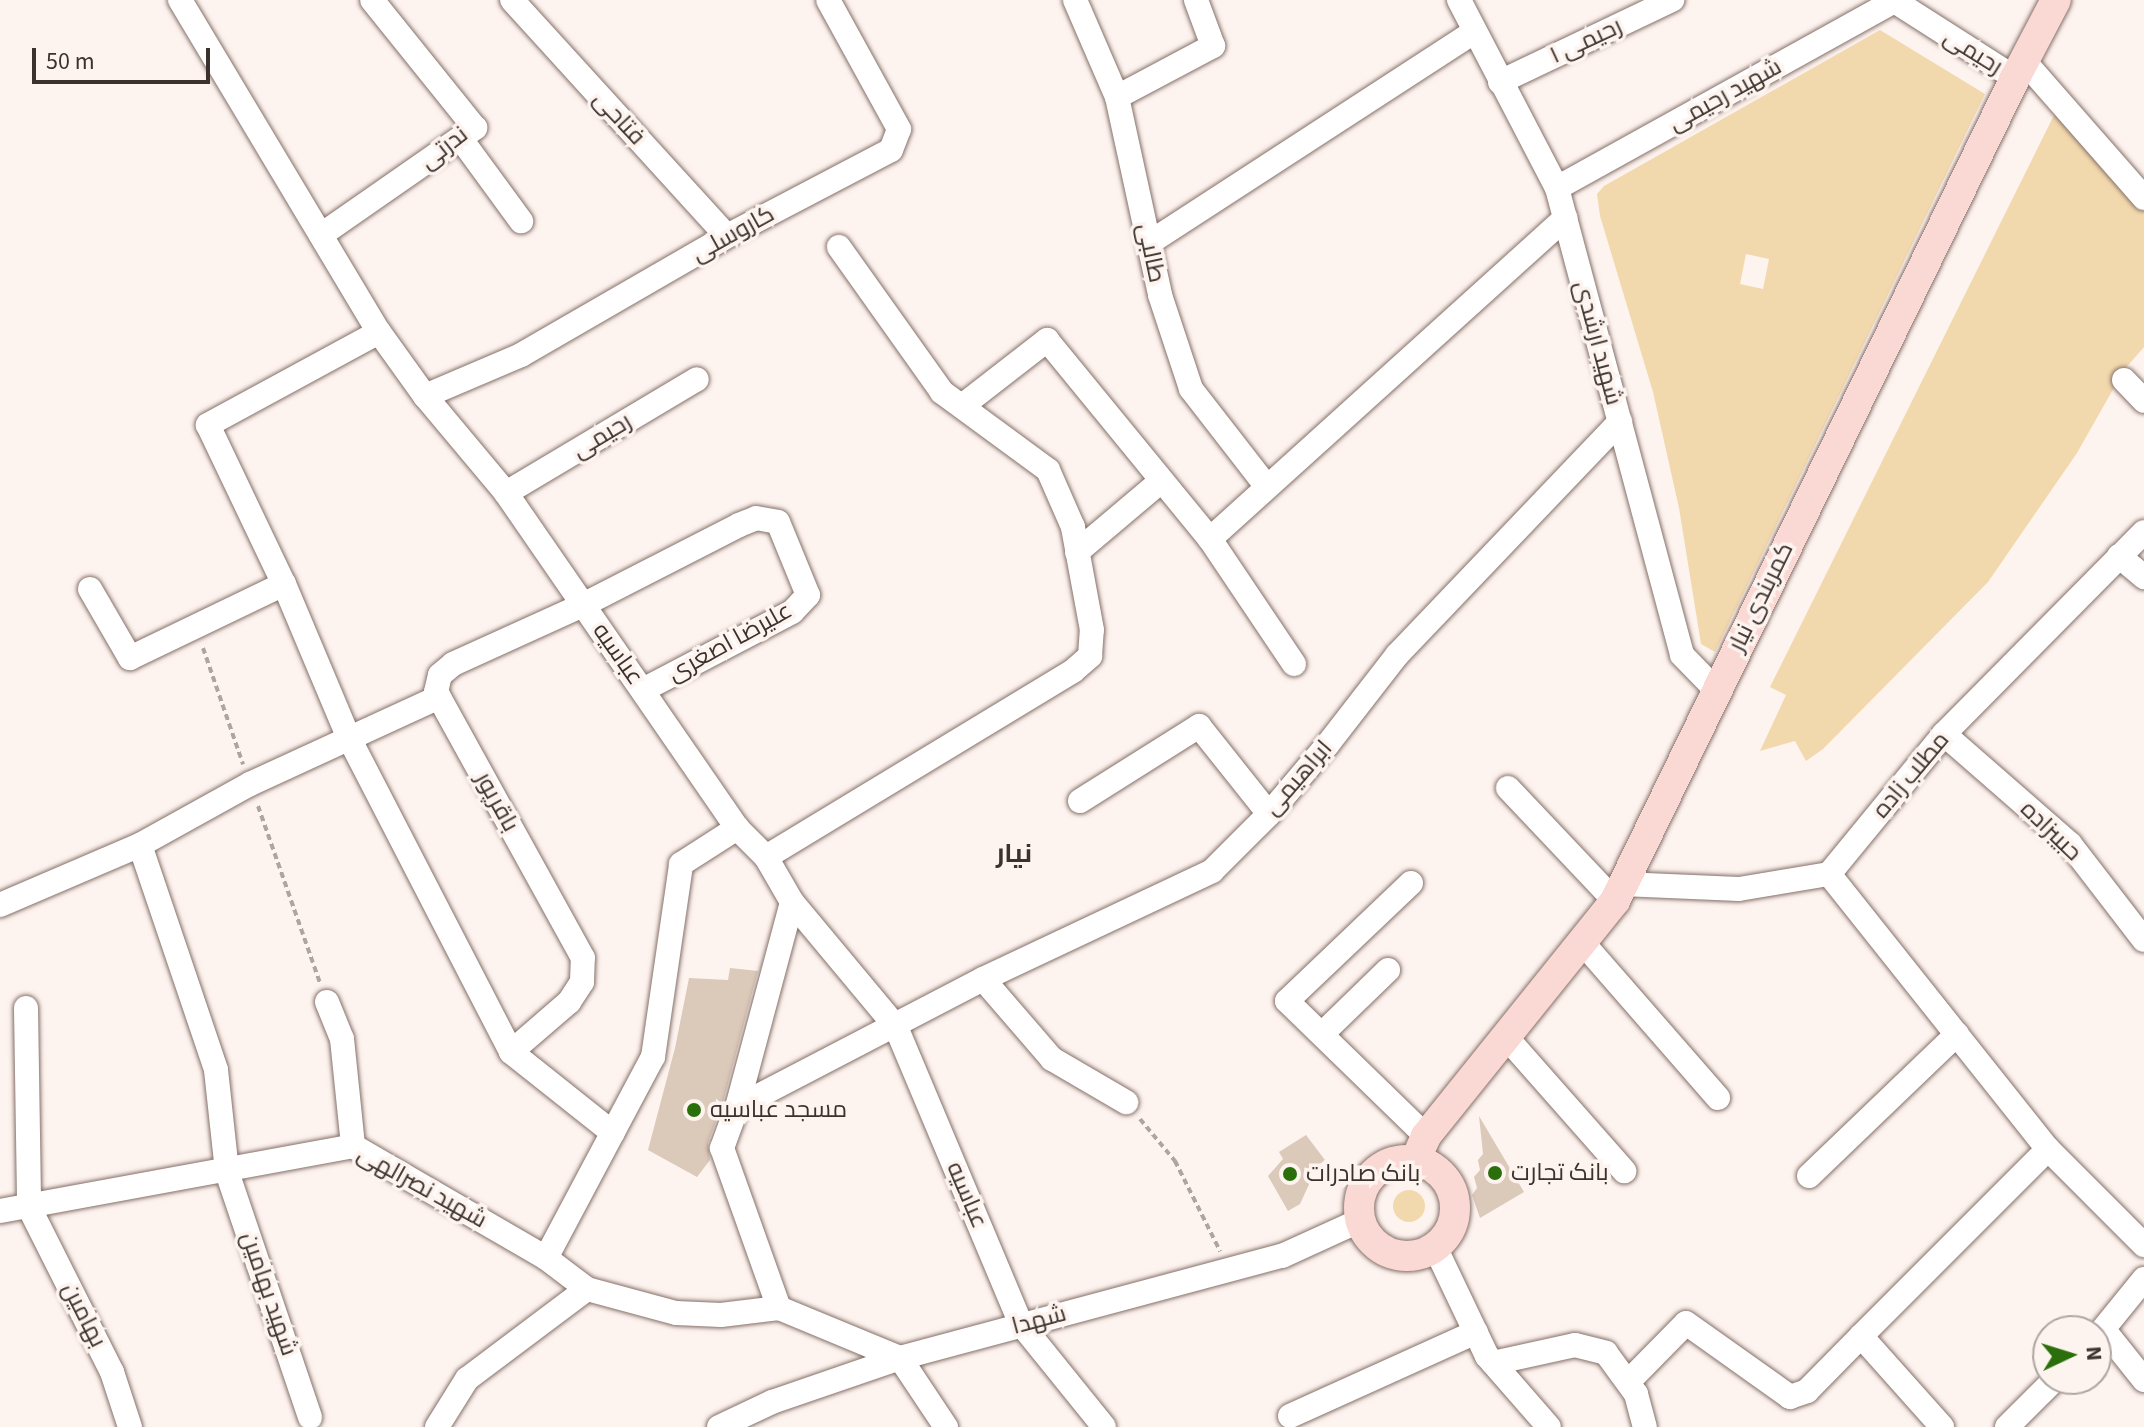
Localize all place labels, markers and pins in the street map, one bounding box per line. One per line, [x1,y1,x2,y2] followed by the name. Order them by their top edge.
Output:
[710,1096,847,1124] place label: مسجد عباسیه
[685,1101,703,1119] marker: مسجد عباسیه
[1511,1159,1609,1187] place label: بانک تجارت
[1306,1160,1420,1188] place label: بانک صادرات
[1486,1164,1504,1182] marker: بانک تجارت
[1281,1165,1299,1183] marker: بانک صادرات

